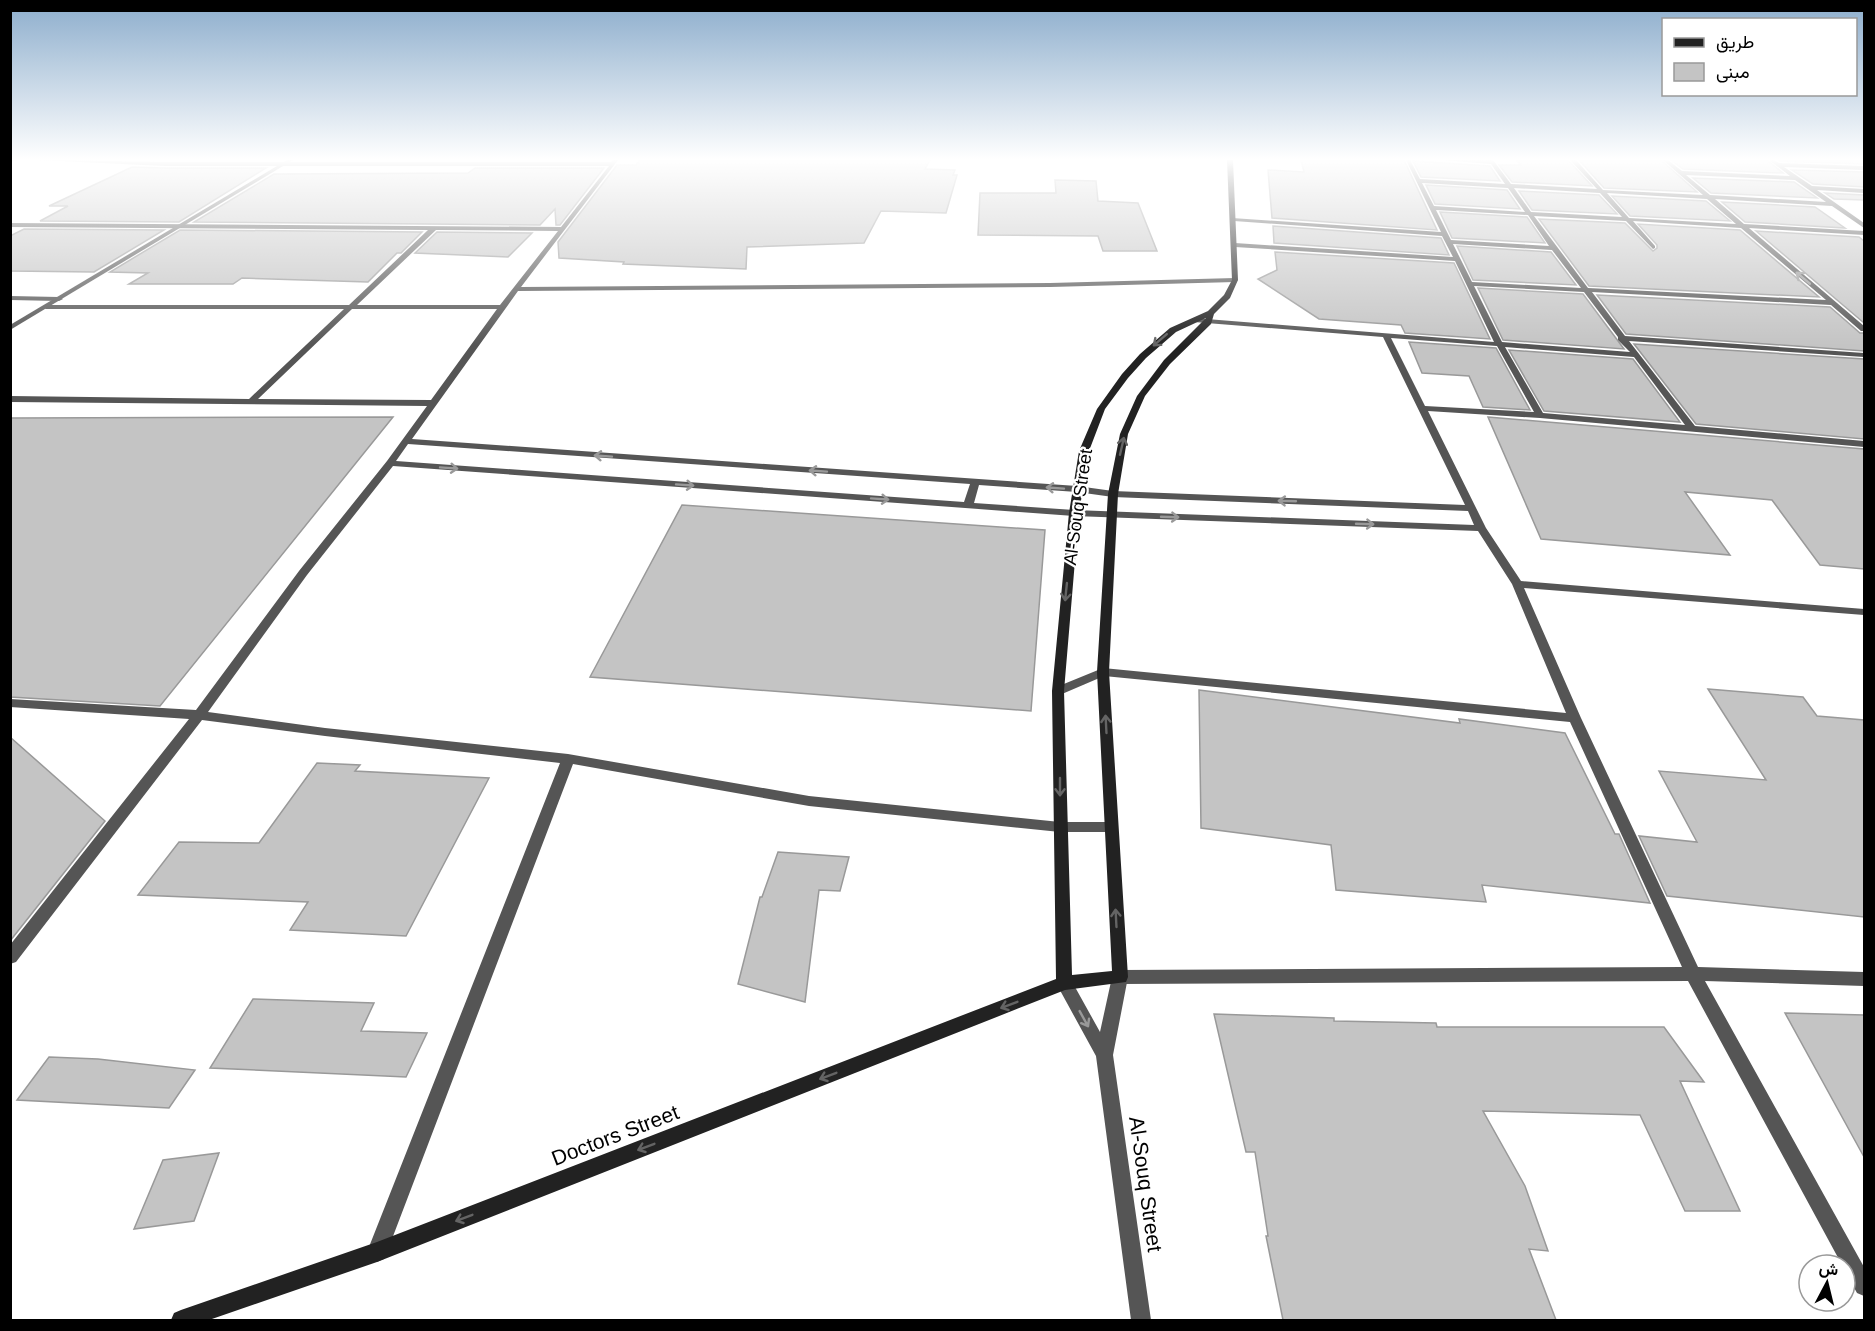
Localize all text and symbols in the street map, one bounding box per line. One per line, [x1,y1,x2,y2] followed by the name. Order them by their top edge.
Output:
[1662,18,1857,96] legend
[1716,32,1754,53] text: طريق
[1716,62,1750,83] text: مبنى
[1796,271,1811,285] one-way arrow
[1153,333,1168,347] one-way arrow
[1116,437,1128,456] one-way arrow
[1060,448,1096,566] street label: Al-Souq Street
[593,450,613,461] one-way arrow
[438,462,458,473] one-way arrow
[809,465,829,476] one-way arrow
[675,480,695,491] one-way arrow
[1045,482,1065,493] one-way arrow
[869,494,889,505] one-way arrow
[1278,495,1298,506] one-way arrow
[1160,511,1180,523] one-way arrow
[1355,518,1375,530] one-way arrow
[1060,582,1071,602] one-way arrow
[1101,714,1112,734] one-way arrow
[1054,776,1066,796] one-way arrow
[1111,909,1122,929] one-way arrow
[1000,1000,1019,1011] one-way arrow
[1078,1010,1090,1027] one-way arrow
[819,1071,837,1082] one-way arrow
[548,1100,682,1170] street label: Doctors Street
[1125,1115,1167,1253] street label: Al-Souq Street
[637,1142,656,1153] one-way arrow
[456,1213,474,1224] one-way arrow
[1797,1253,1857,1313] north arrow
[1818,1259,1839,1279] text: ش

